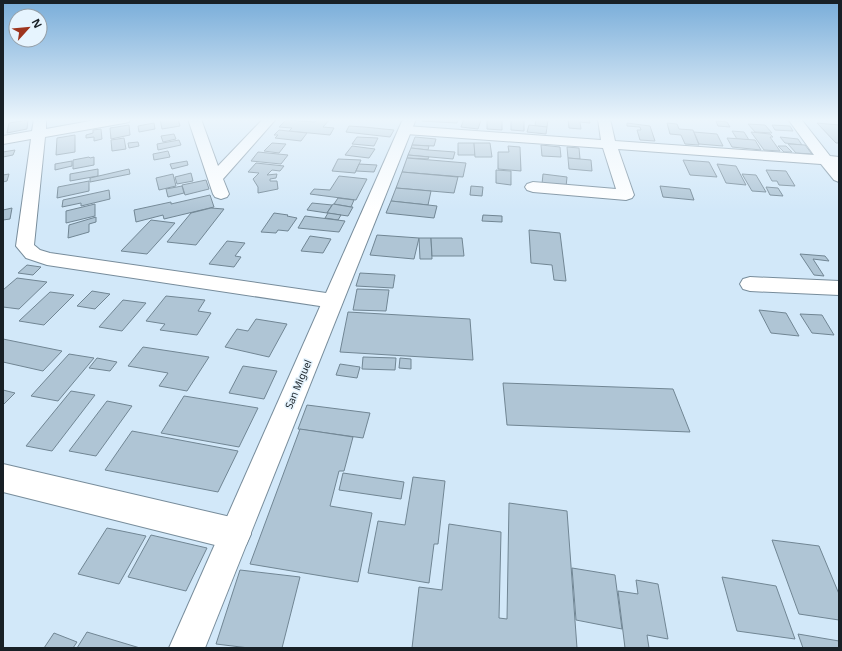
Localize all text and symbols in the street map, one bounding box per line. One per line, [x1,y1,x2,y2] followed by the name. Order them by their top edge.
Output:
[8,8,48,48] north arrow
[29,16,46,31] text: N
[281,357,315,411] street label: San Miguel

